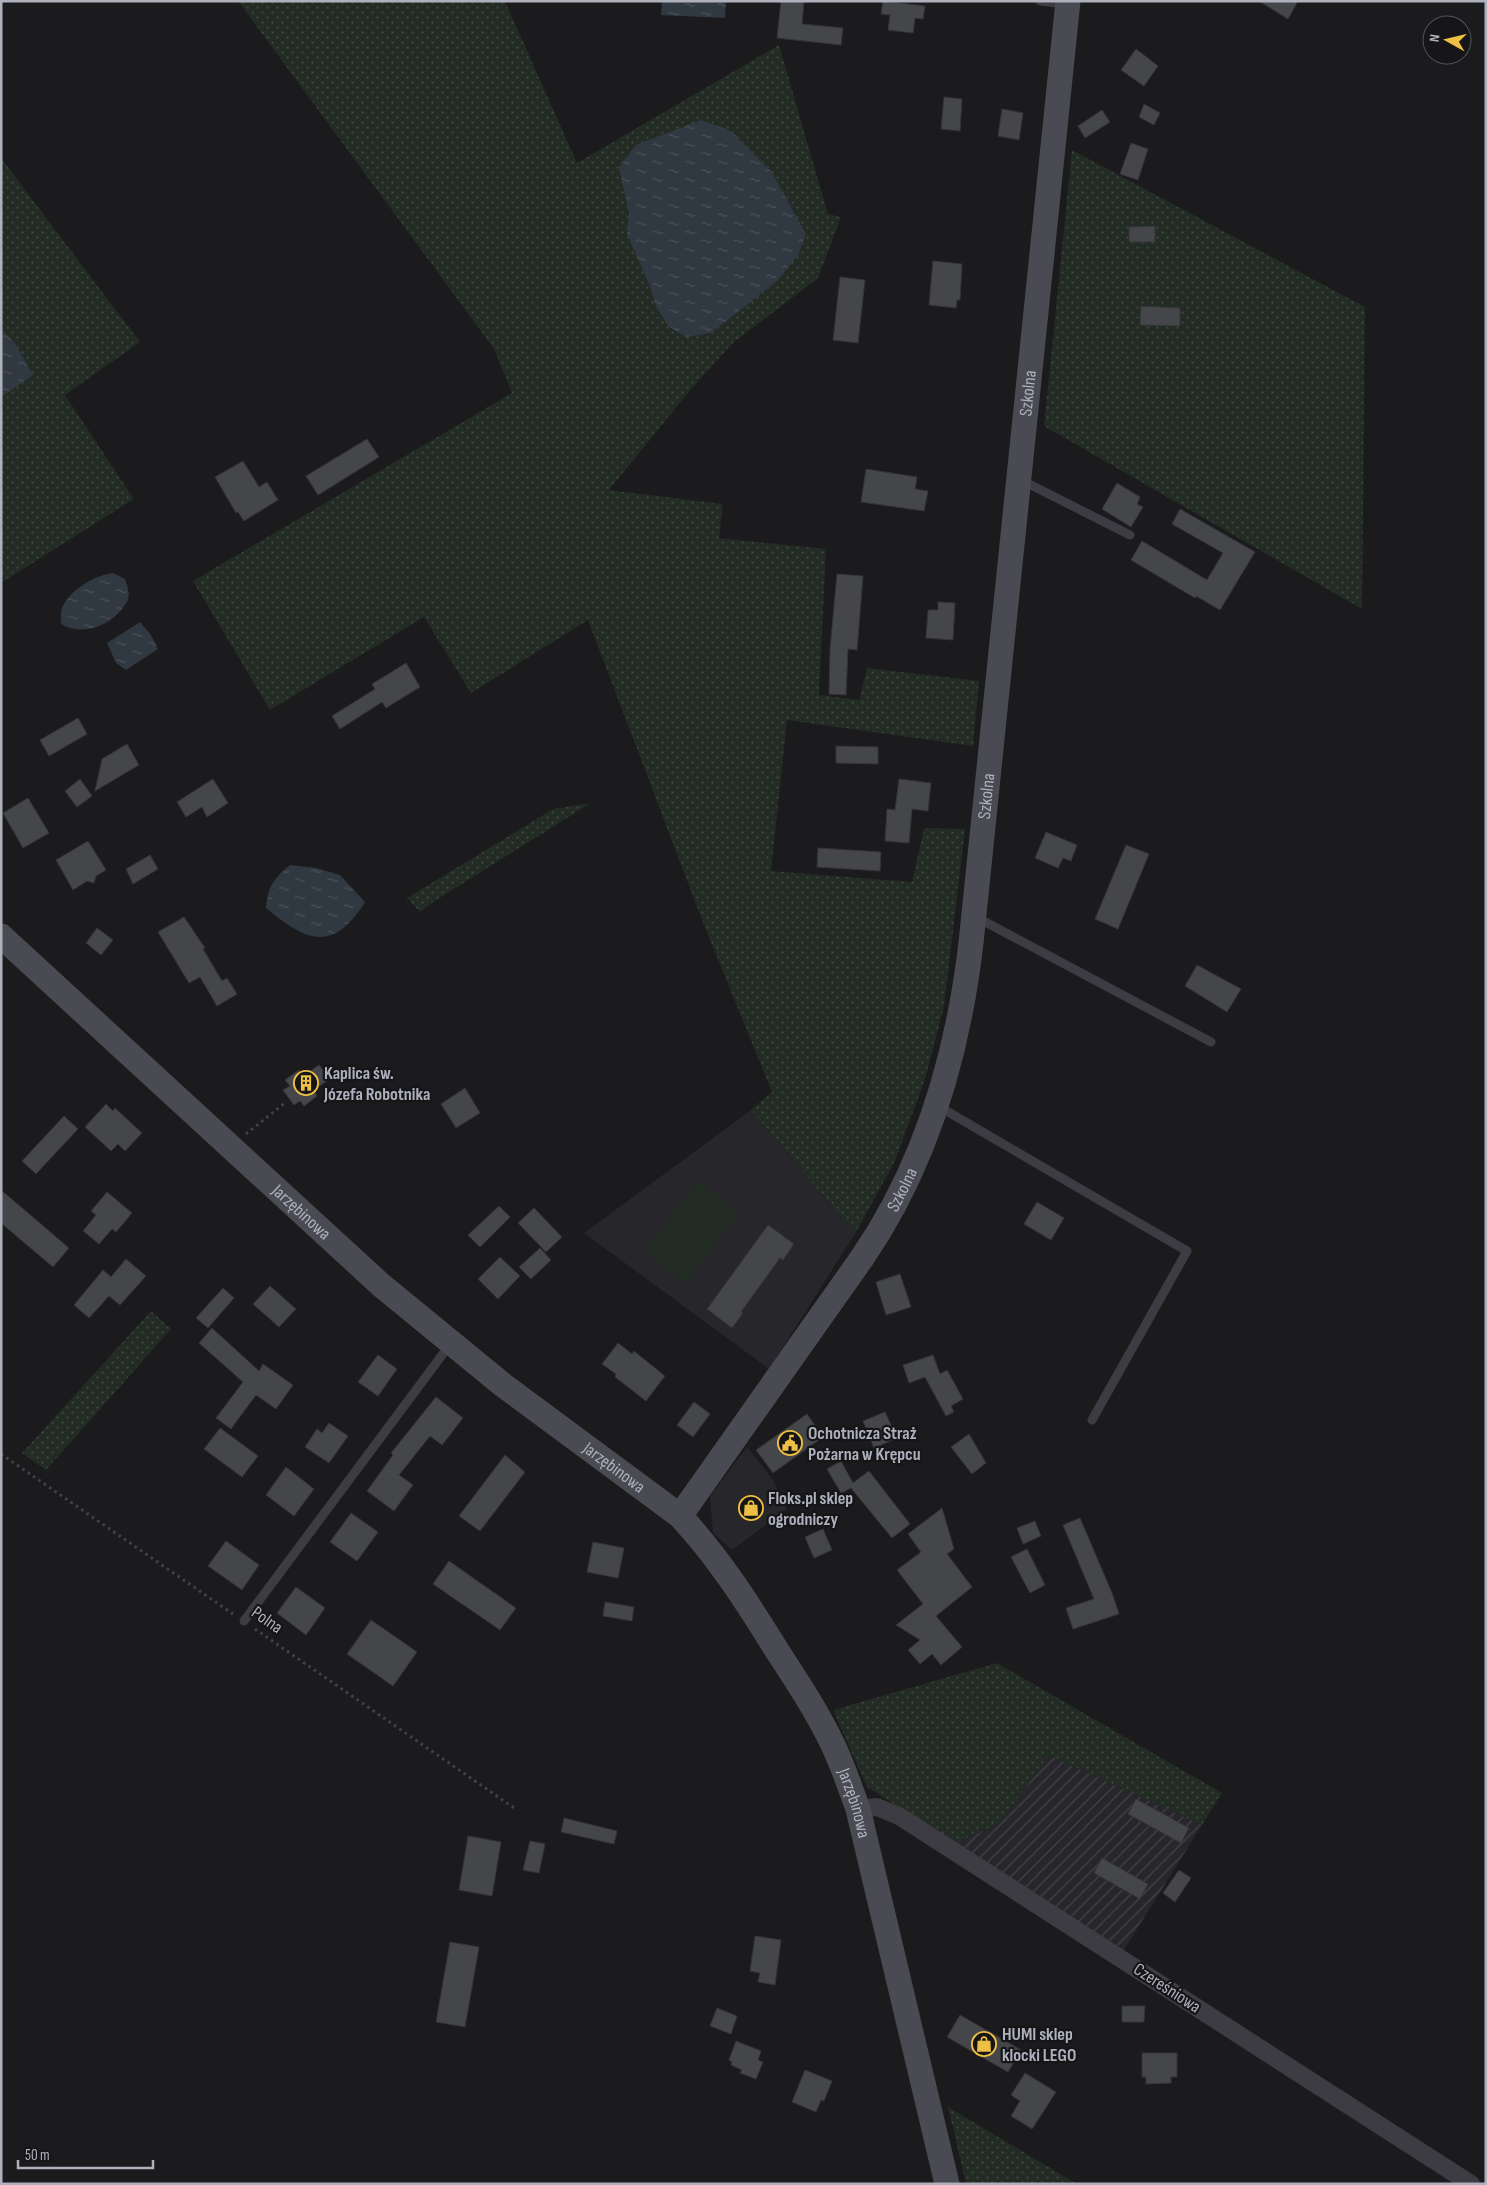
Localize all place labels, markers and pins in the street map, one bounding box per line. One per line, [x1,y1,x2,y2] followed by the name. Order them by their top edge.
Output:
[323,1063,430,1105] place label: Kaplica św. Józefa Robotnika
[293,1070,319,1096] building icon: Kaplica św. Józefa Robotnika
[808,1423,921,1465] place label: Ochotnicza Straż Pożarna w Krępcu
[777,1430,803,1456] public building icon: Ochotnicza Straż Pożarna w Krępcu
[768,1488,853,1530] place label: Floks.pl sklep ogrodniczy
[738,1495,764,1521] shop icon: Floks.pl sklep ogrodniczy
[1002,2024,1076,2066] place label: HUMI sklep klocki LEGO
[971,2031,997,2057] shop icon: HUMI sklep klocki LEGO

